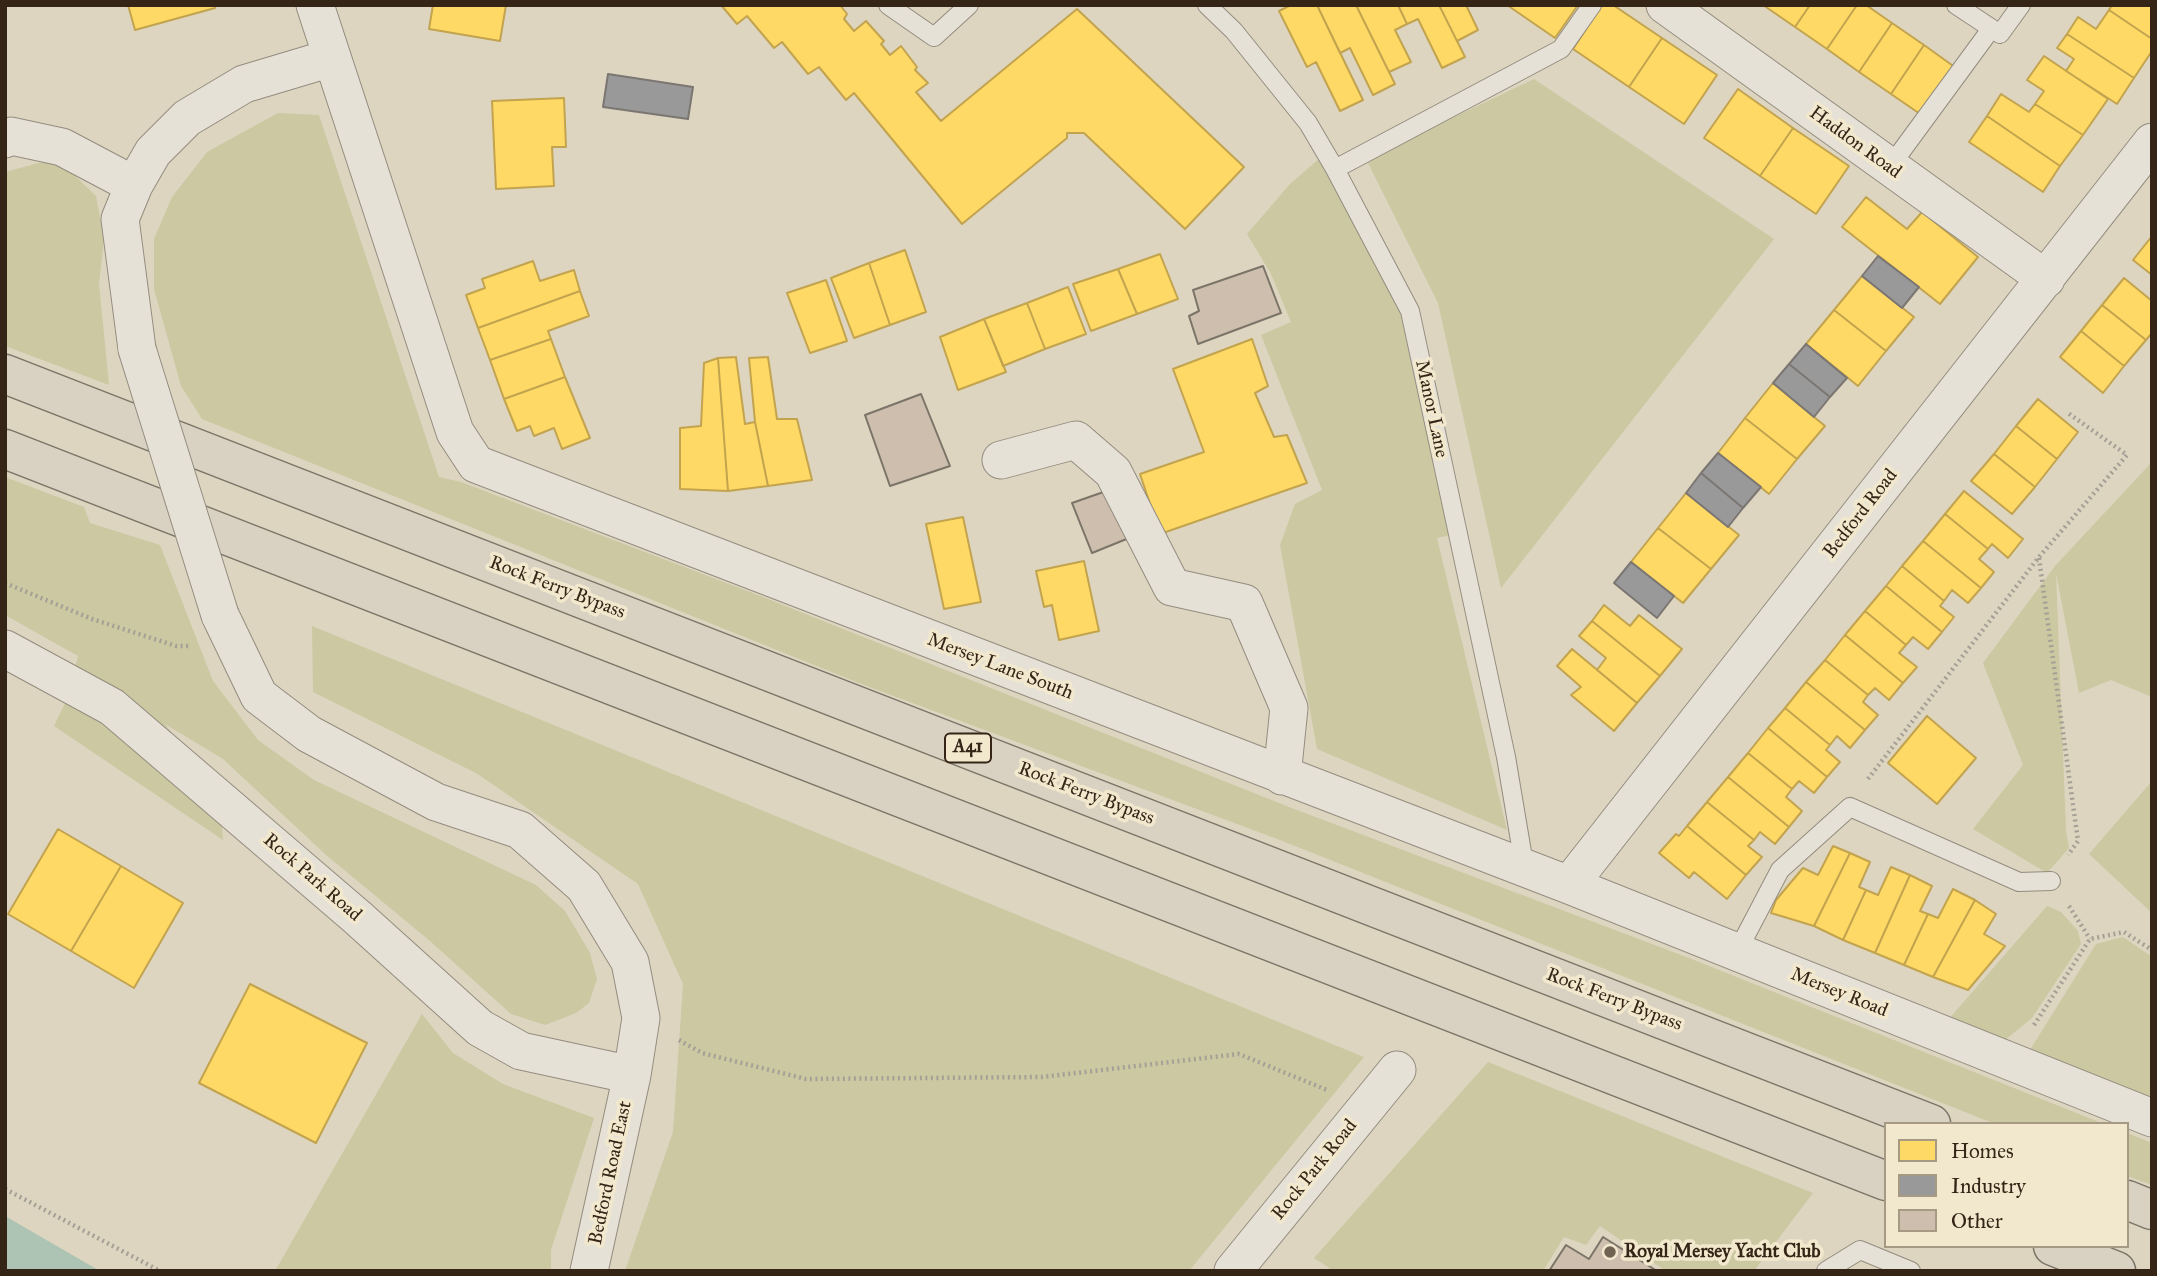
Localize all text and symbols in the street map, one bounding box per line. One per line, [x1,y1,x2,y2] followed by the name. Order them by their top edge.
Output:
[1805,102,1905,184] street label: Haddon Road
[1410,358,1452,460] street label: Manor Lane
[1819,465,1903,563] street label: Bedford Road
[486,552,628,624] street label: Rock Ferry Bypass
[924,629,1076,705] street label: Mersey Lane South
[945,734,991,762] road number: A41
[1015,758,1157,830] street label: Rock Ferry Bypass
[258,829,366,927] street label: Rock Park Road
[1787,963,1891,1023] street label: Mersey Road
[1543,964,1685,1036] street label: Rock Ferry Bypass
[585,1099,637,1247] street label: Bedford Road East
[1268,1115,1362,1225] street label: Rock Park Road
[1884,1122,2129,1248] legend
[1951,1138,2014,1164] text: Homes
[1951,1173,2026,1199] text: Industry
[1951,1208,2003,1234] text: Other
[1624,1241,1821,1263] place label: Royal Mersey Yacht Club
[1602,1244,1618,1260] marker: Royal Mersey Yacht Club

